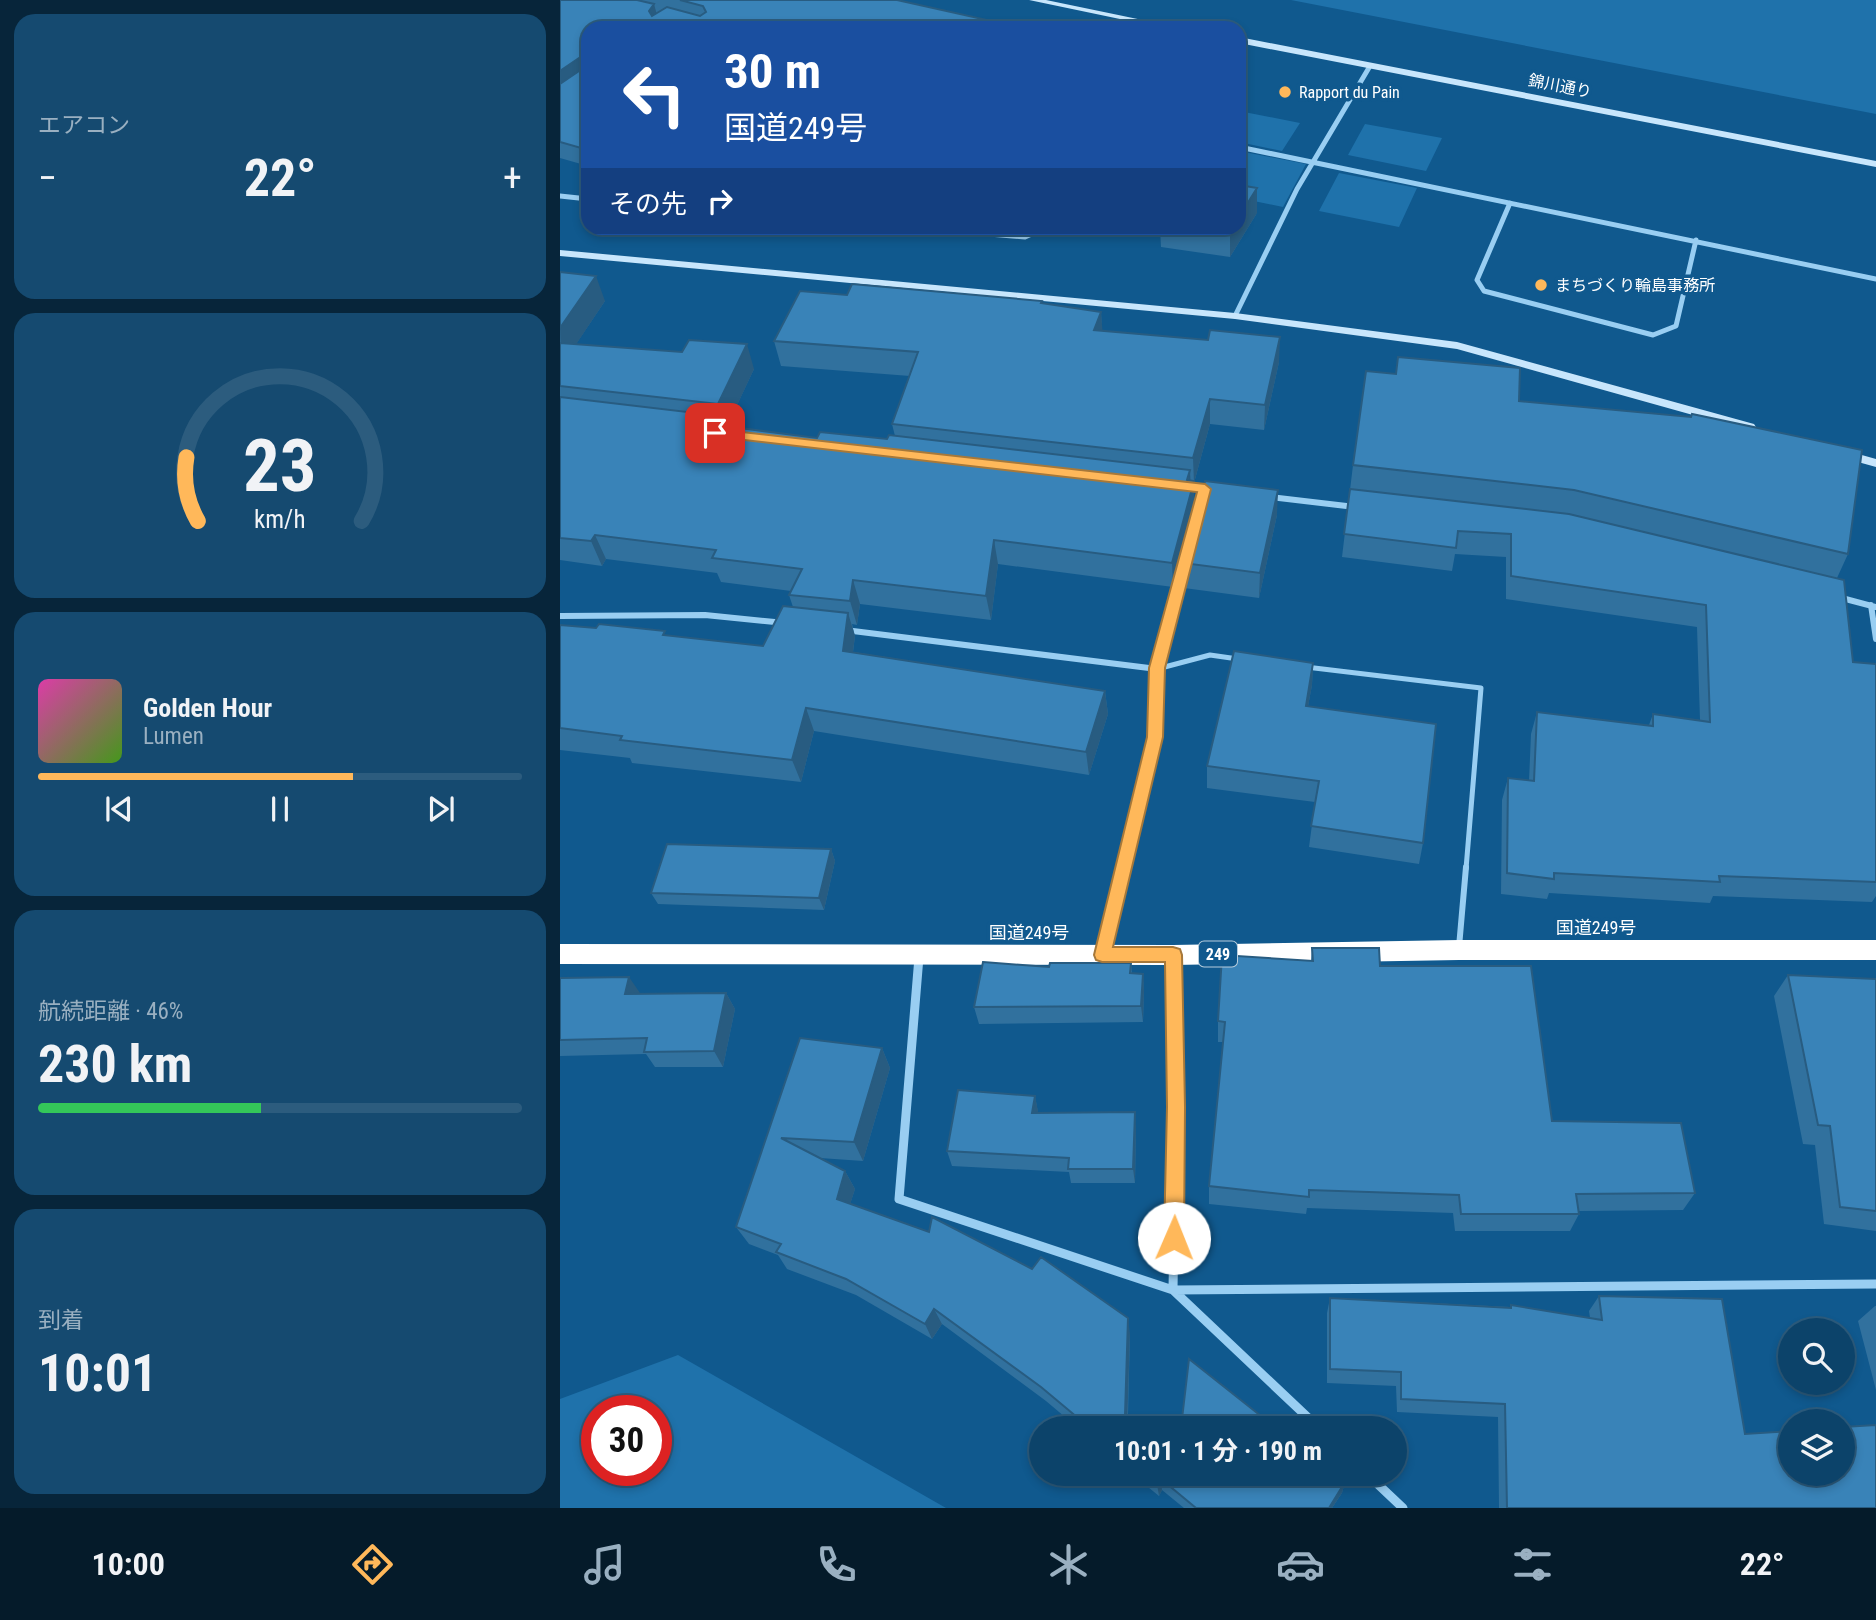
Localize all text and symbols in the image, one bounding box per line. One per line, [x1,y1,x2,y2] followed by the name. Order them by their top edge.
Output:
[724,43,821,100] text: 30 m
[609,49,700,140] icon: left
[1527,71,1593,101] street label: 錦川通り
[1299,83,1400,102] place label: Rapport du Pain
[1277,84,1293,100] marker: Rapport du Pain
[724,109,867,147] text: 国道249号
[38,112,130,139] text: エアコン
[244,148,316,209] text: 22°
[38,156,57,200] text: −
[503,156,522,200] text: +
[701,182,739,220] icon: right
[609,189,687,219] text: その先
[1555,276,1715,295] place label: まちづくり輪島事務所
[1533,277,1549,293] marker: まちづくり輪島事務所
[685,403,745,463] pin
[696,414,734,452] icon: arrive
[243,424,317,510] text: 23
[254,505,306,534] text: km/h
[143,693,272,723] text: Golden Hour
[143,723,204,750] text: Lumen
[100,790,138,828] icon: previous
[261,790,299,828] icon: pause
[422,790,460,828] icon: next
[1556,917,1636,938] street label: 国道249号
[989,922,1069,943] street label: 国道249号
[1199,942,1237,966] road number: 249
[38,998,183,1025] text: 航続距離 · 46%
[38,1034,192,1095] text: 230 km
[1137,1201,1211,1275] position arrow
[38,1307,84,1334] text: 到着
[1778,1318,1855,1486] map controls
[1778,1318,1855,1395] button: search
[38,1343,157,1404] text: 10:01
[581,1395,672,1486] speed limit sign: 30
[1778,1409,1855,1486] button: layers
[1114,1436,1322,1466] text: 10:01 · 1 分 · 190 m
[348,1540,397,1589] icon: directions
[580,1540,629,1589] icon: music
[812,1540,861,1589] icon: phone
[1044,1540,1093,1589] icon: climate
[1276,1540,1325,1589] icon: car
[1508,1540,1557,1589] icon: filters
[91,1545,165,1583] text: 10:00
[1740,1545,1784,1583] text: 22°

